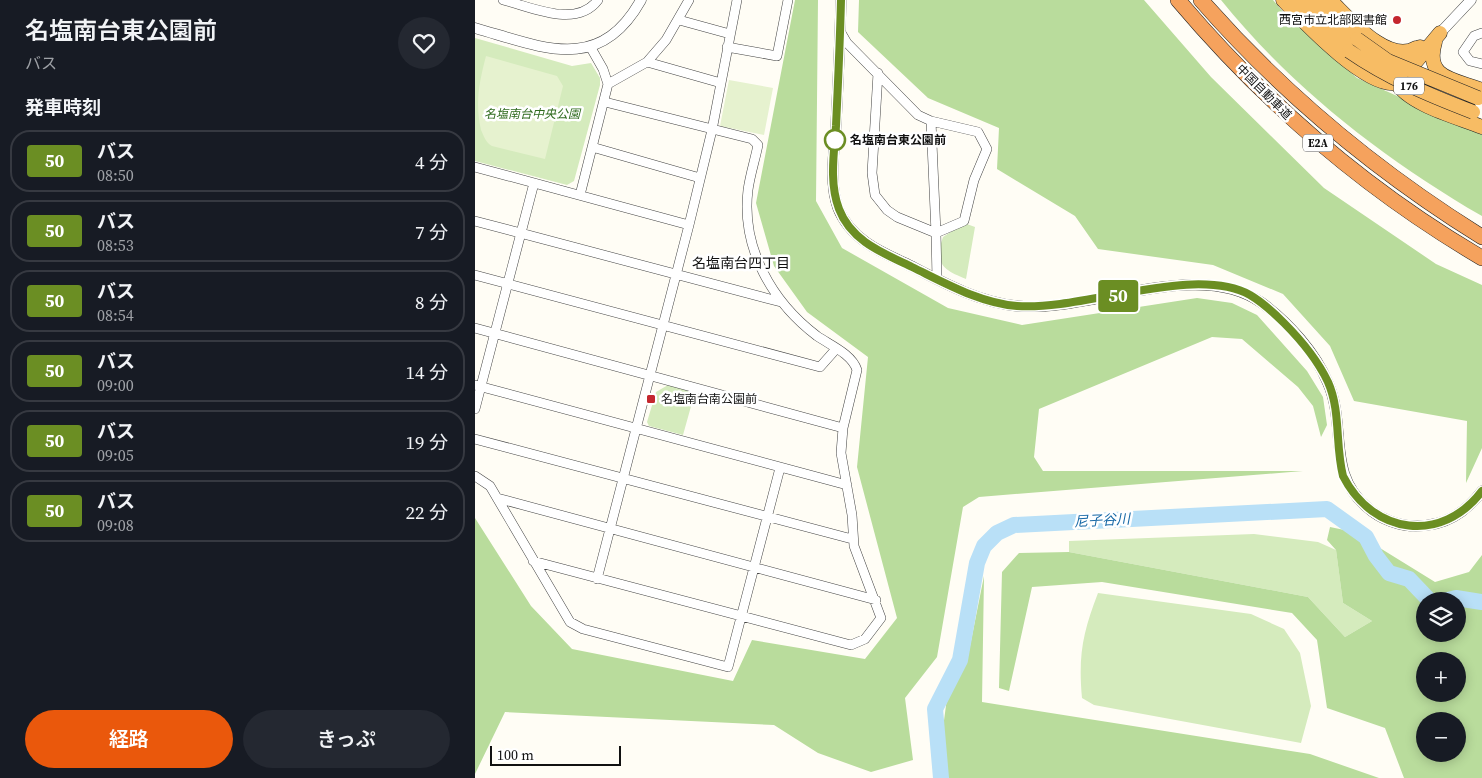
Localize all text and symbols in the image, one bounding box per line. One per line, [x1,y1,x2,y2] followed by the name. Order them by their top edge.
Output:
[1279,12,1387,28] place label: 西宮市立北部図書館
[25,14,217,47] text: 名塩南台東公園前
[1391,14,1403,26] marker: 西宮市立北部図書館
[398,17,450,69] button: heart
[25,52,57,74] text: バス
[1233,61,1295,123] street label: 中国自動車道
[1394,78,1424,94] road number: 176
[25,94,101,120] text: 発車時刻
[484,106,582,122] park label: 名塩南台中央公園
[824,129,846,151] marker: 名塩南台東公園前
[850,132,946,148] place label: 名塩南台東公園前
[1303,134,1333,152] road number: E2A
[97,138,135,164] text: バス
[45,148,64,173] text: 50
[415,149,448,175] text: 4 分
[97,164,134,186] text: 08:50
[97,208,135,234] text: バス
[45,218,64,243] text: 50
[415,219,448,245] text: 7 分
[97,234,134,256] text: 08:53
[692,253,790,273] district label: 名塩南台四丁目
[97,278,135,304] text: バス
[1095,280,1141,312] line badge: 50
[1108,283,1128,308] text: 50
[45,288,64,313] text: 50
[415,289,448,315] text: 8 分
[97,304,134,326] text: 08:54
[97,348,135,374] text: バス
[45,358,64,383] text: 50
[406,359,448,385] text: 14 分
[97,374,134,396] text: 09:00
[661,391,757,407] place label: 名塩南台南公園前
[645,393,657,405] marker: 名塩南台南公園前
[97,418,135,444] text: バス
[45,428,64,453] text: 50
[406,429,448,455] text: 19 分
[97,444,134,466] text: 09:05
[97,488,135,514] text: バス
[45,498,64,523] text: 50
[406,499,448,525] text: 22 分
[1074,508,1132,531] water label: 尼子谷川
[97,514,134,536] text: 09:08
[1416,592,1466,762] map controls
[1416,592,1466,642] button: layers
[1416,652,1466,702] button: +
[25,710,233,768] button: 経路
[243,710,450,768] button: きっぷ
[1416,712,1466,762] button: −
[490,743,621,766] scale bar
[497,745,534,765] text: 100 m

